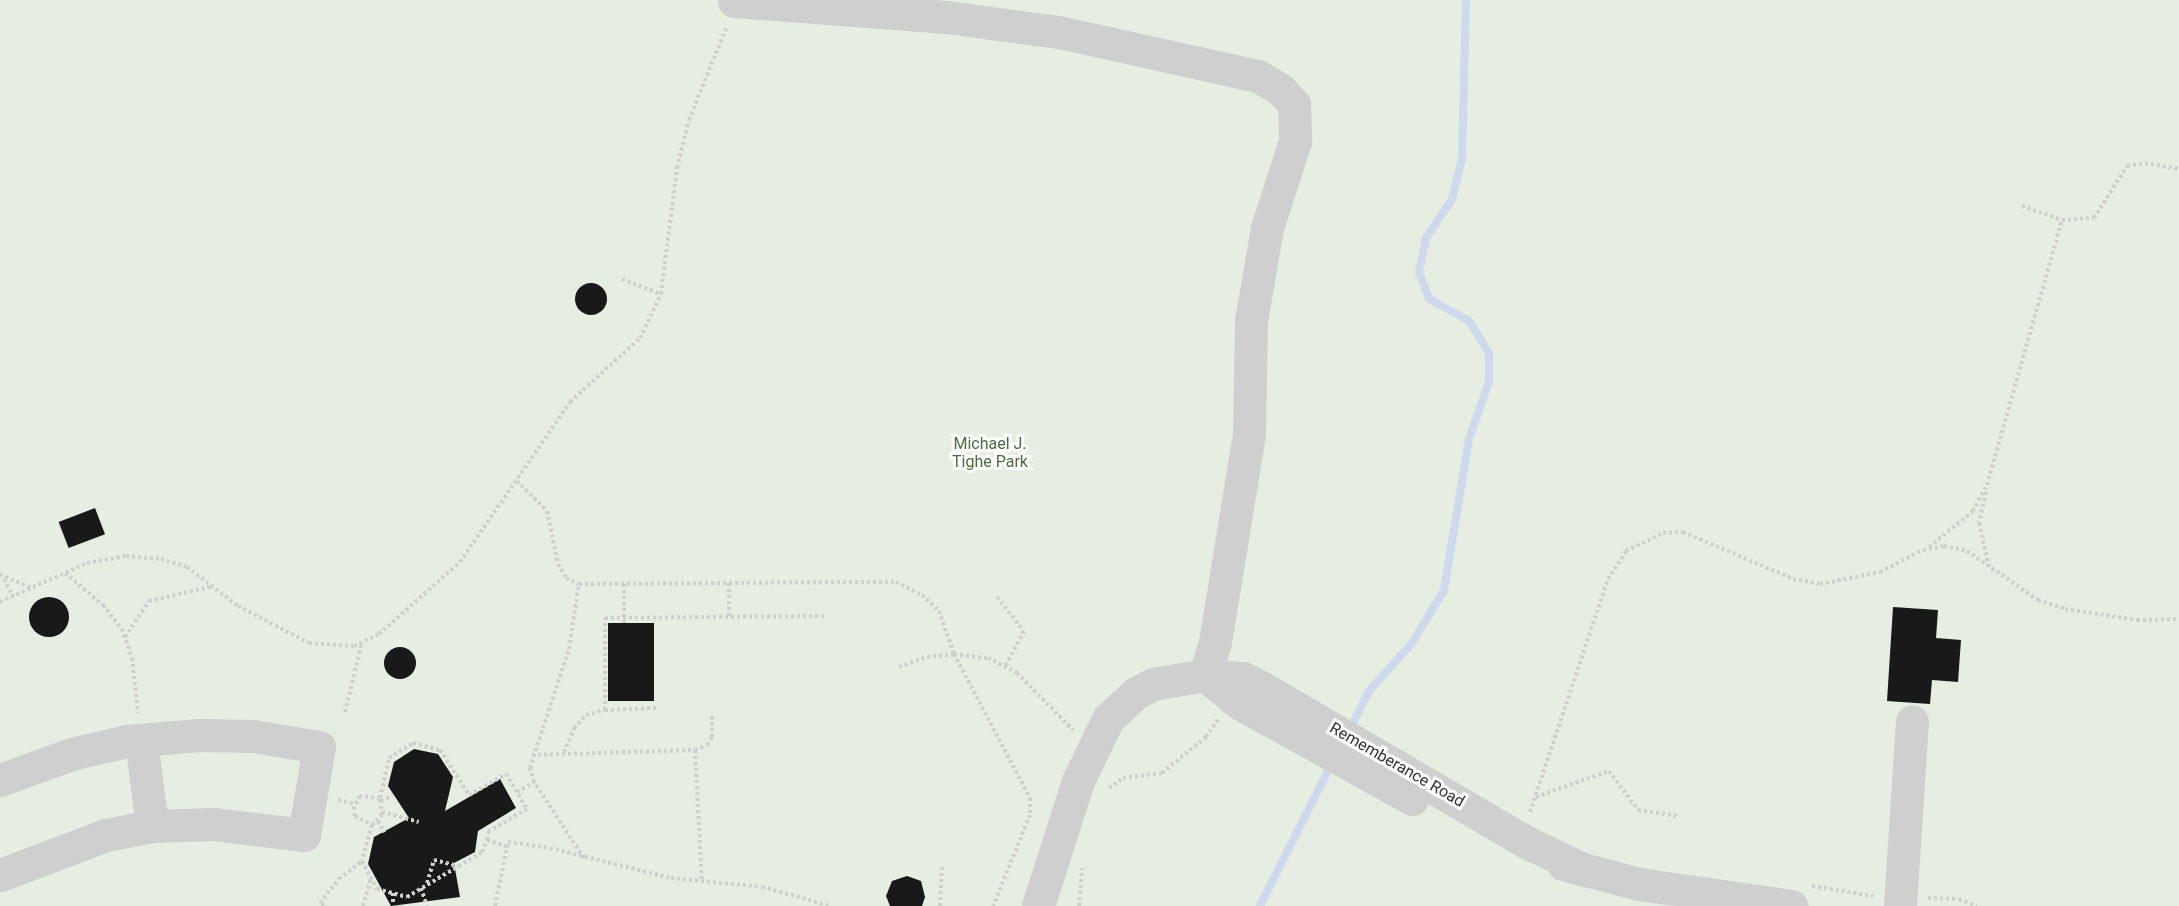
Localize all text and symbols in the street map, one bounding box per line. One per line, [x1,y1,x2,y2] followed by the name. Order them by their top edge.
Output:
[952,434,1028,472] park label: Michael J. Tighe Park
[1326,719,1468,811] street label: Rememberance Road

